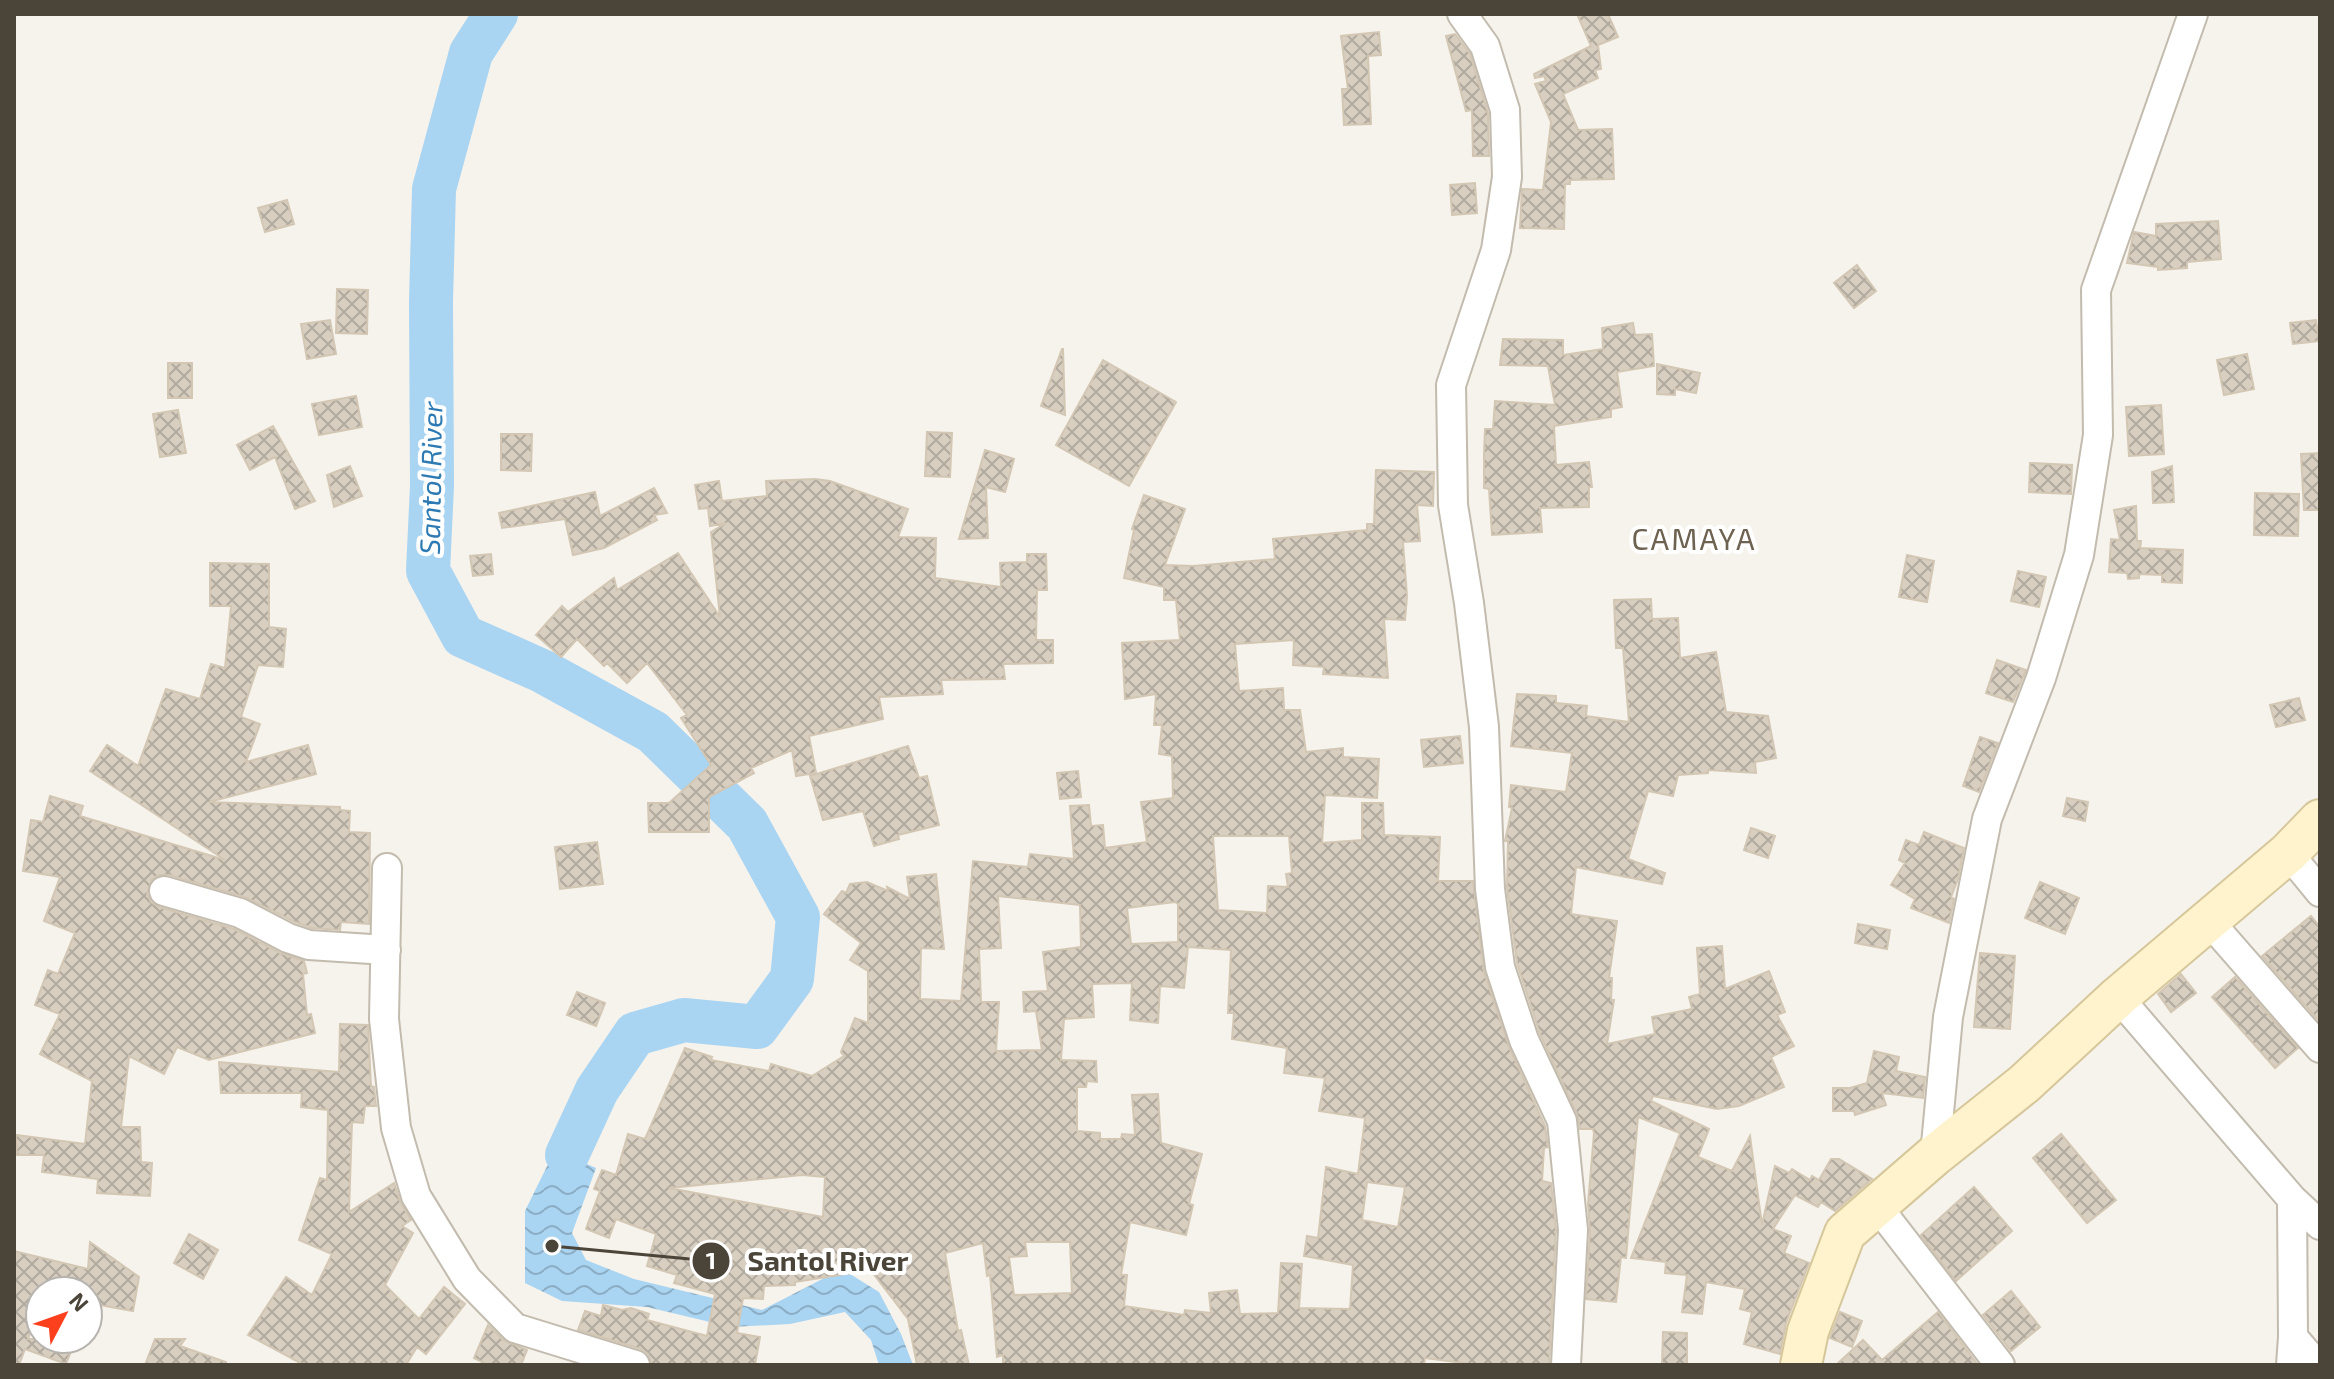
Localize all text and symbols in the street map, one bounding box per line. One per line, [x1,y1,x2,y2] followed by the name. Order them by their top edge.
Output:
[412,400,448,555] water label: Santol River
[1631,520,1757,556] district label: CAMAYA
[691,1235,925,1287] callout: Santol River
[747,1243,909,1277] text: Santol River
[706,1245,716,1274] text: 1
[24,1275,104,1355] north arrow
[65,1287,95,1316] text: N

